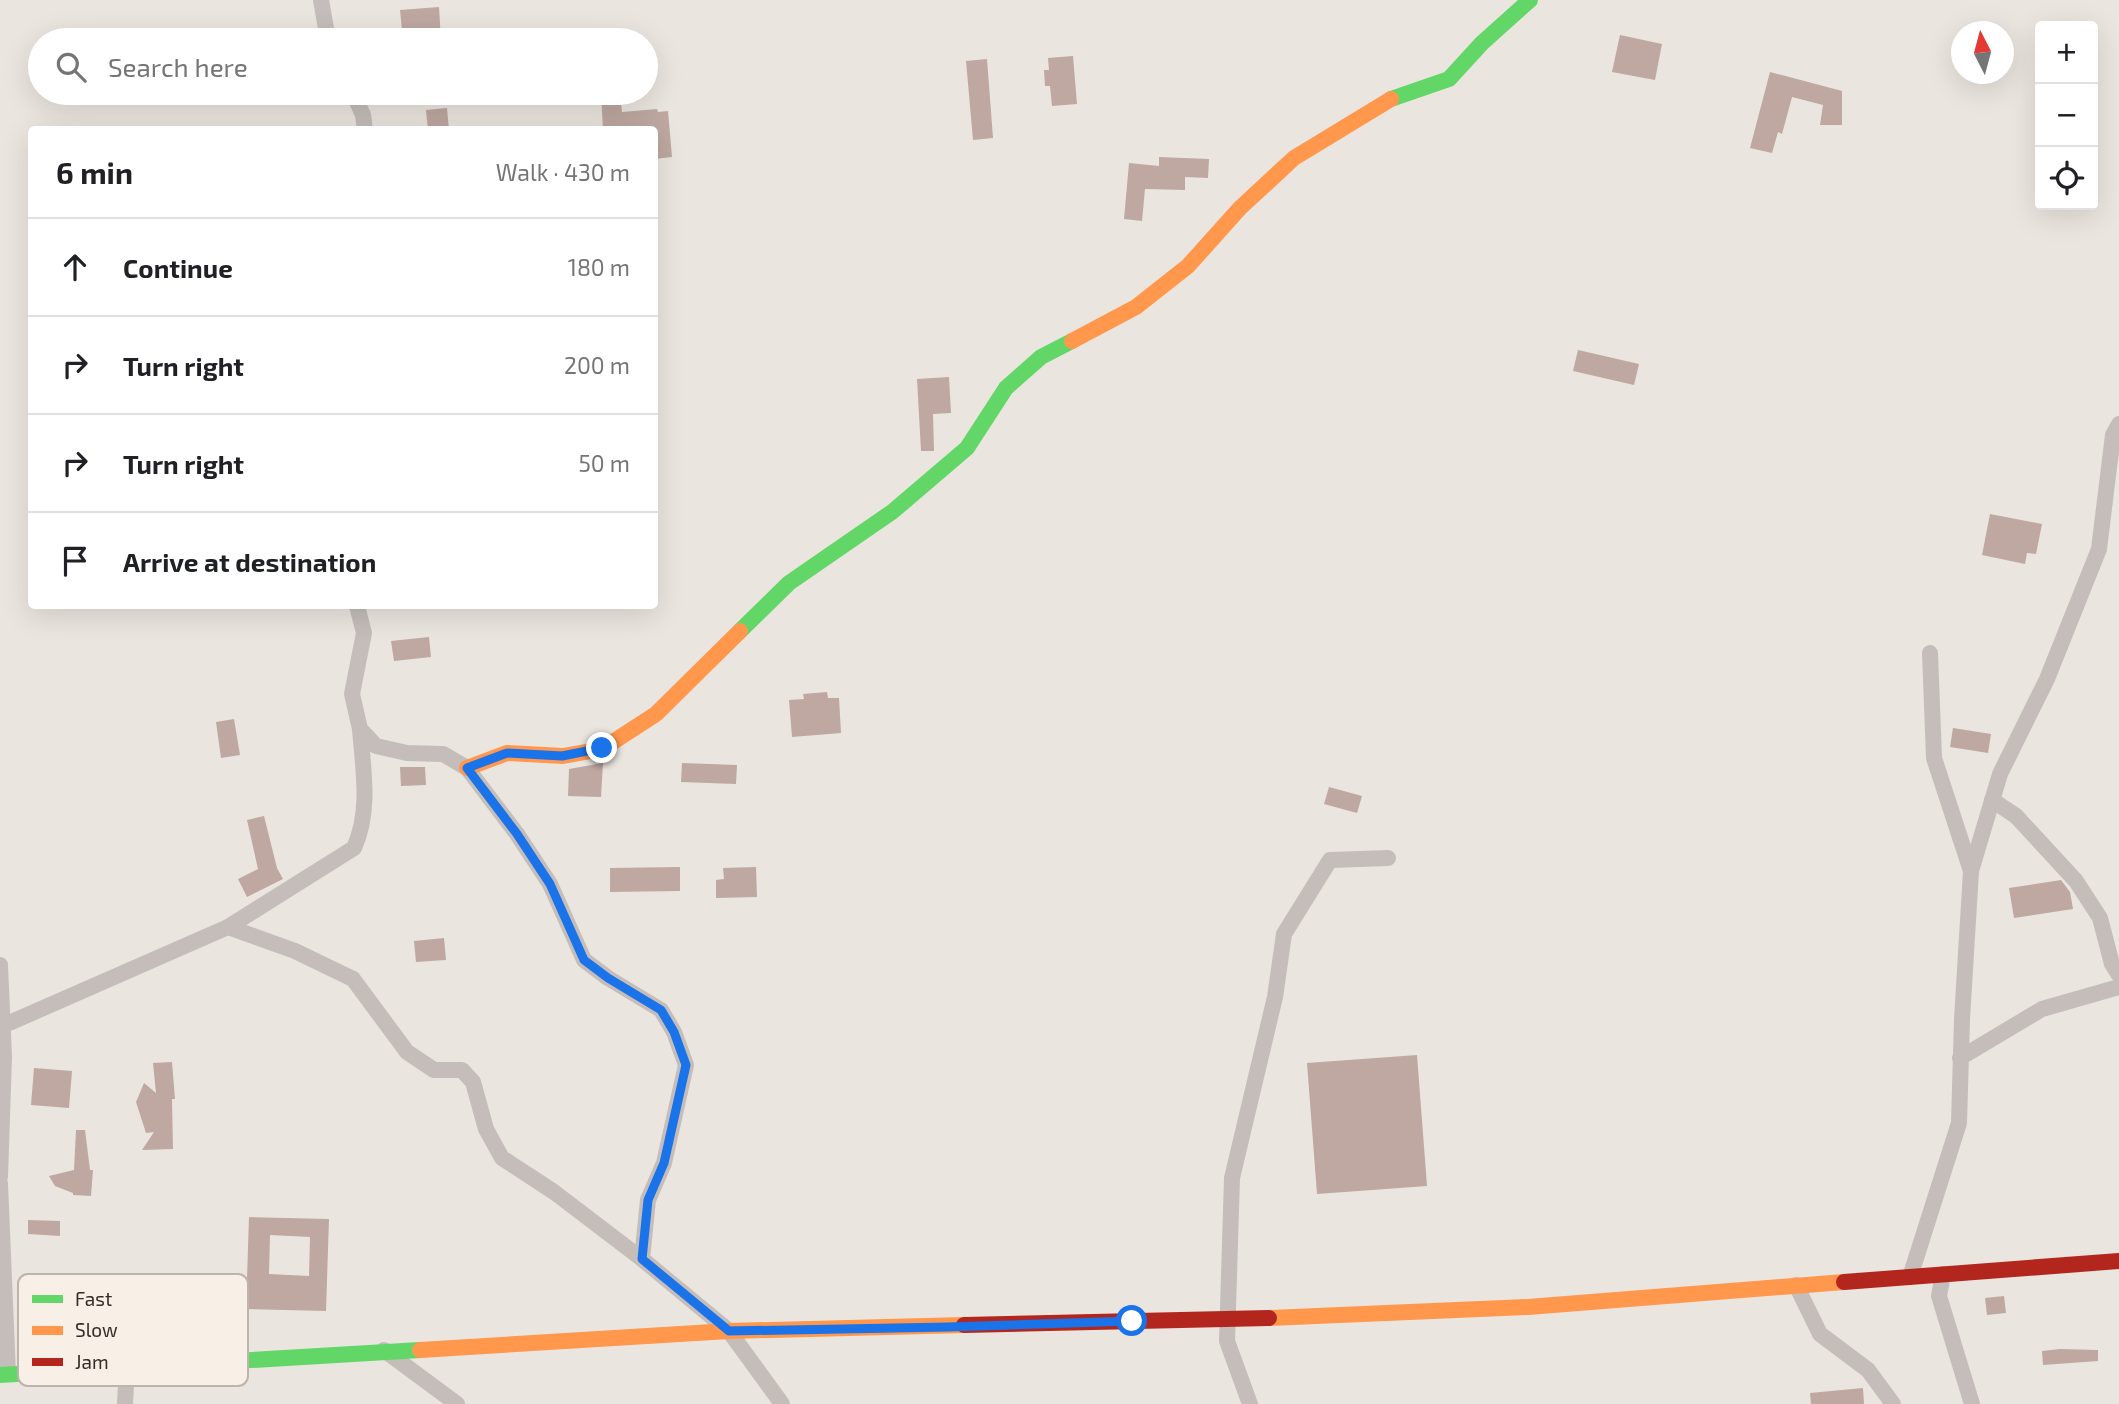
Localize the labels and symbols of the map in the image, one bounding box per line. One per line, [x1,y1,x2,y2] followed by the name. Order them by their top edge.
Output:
[1951,21,2014,84] north arrow
[586,732,617,763] route end
[18,1274,248,1386] legend
[75,1287,112,1310] text: Fast
[1116,1305,1147,1336] route start
[75,1318,118,1341] text: Slow
[75,1350,109,1373] text: Jam

